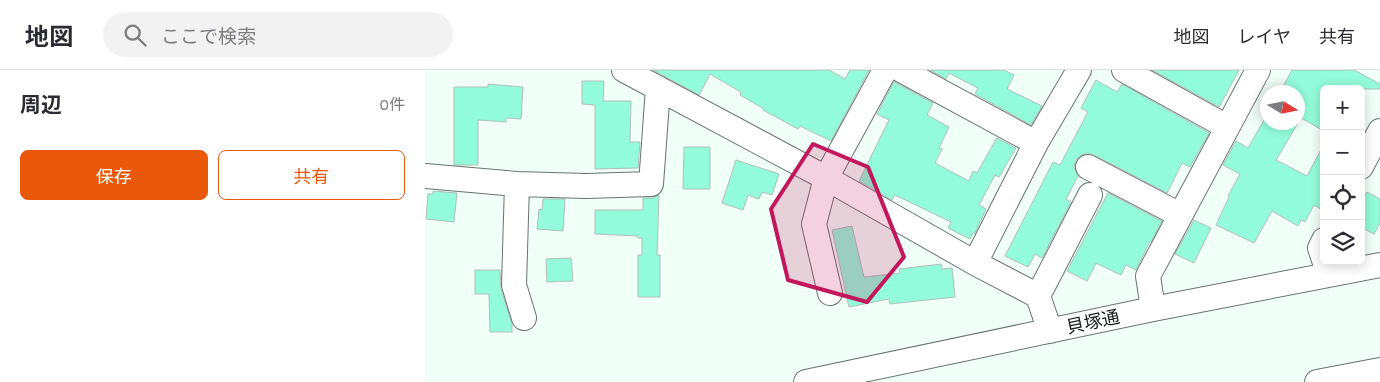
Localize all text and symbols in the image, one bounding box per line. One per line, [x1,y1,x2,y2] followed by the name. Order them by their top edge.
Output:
[103,12,453,57] search box
[121,21,149,49] icon: search
[25,23,73,51] text: 地図
[161,26,256,48] text: ここで検索
[1174,26,1210,48] text: 地図
[1238,26,1291,48] text: レイヤ
[1319,26,1355,48] text: 共有
[1260,85,1305,130] north arrow
[1320,85,1365,265] map controls
[1320,85,1365,130] button: +
[20,93,62,117] text: 周辺
[380,95,405,114] text: 0件
[1320,130,1365,175] button: −
[20,150,208,200] button: 保存
[218,150,405,200] button: 共有
[1320,175,1365,220] button: locate
[1320,220,1365,265] button: layers
[1064,306,1122,338] street label: 貝塚通

